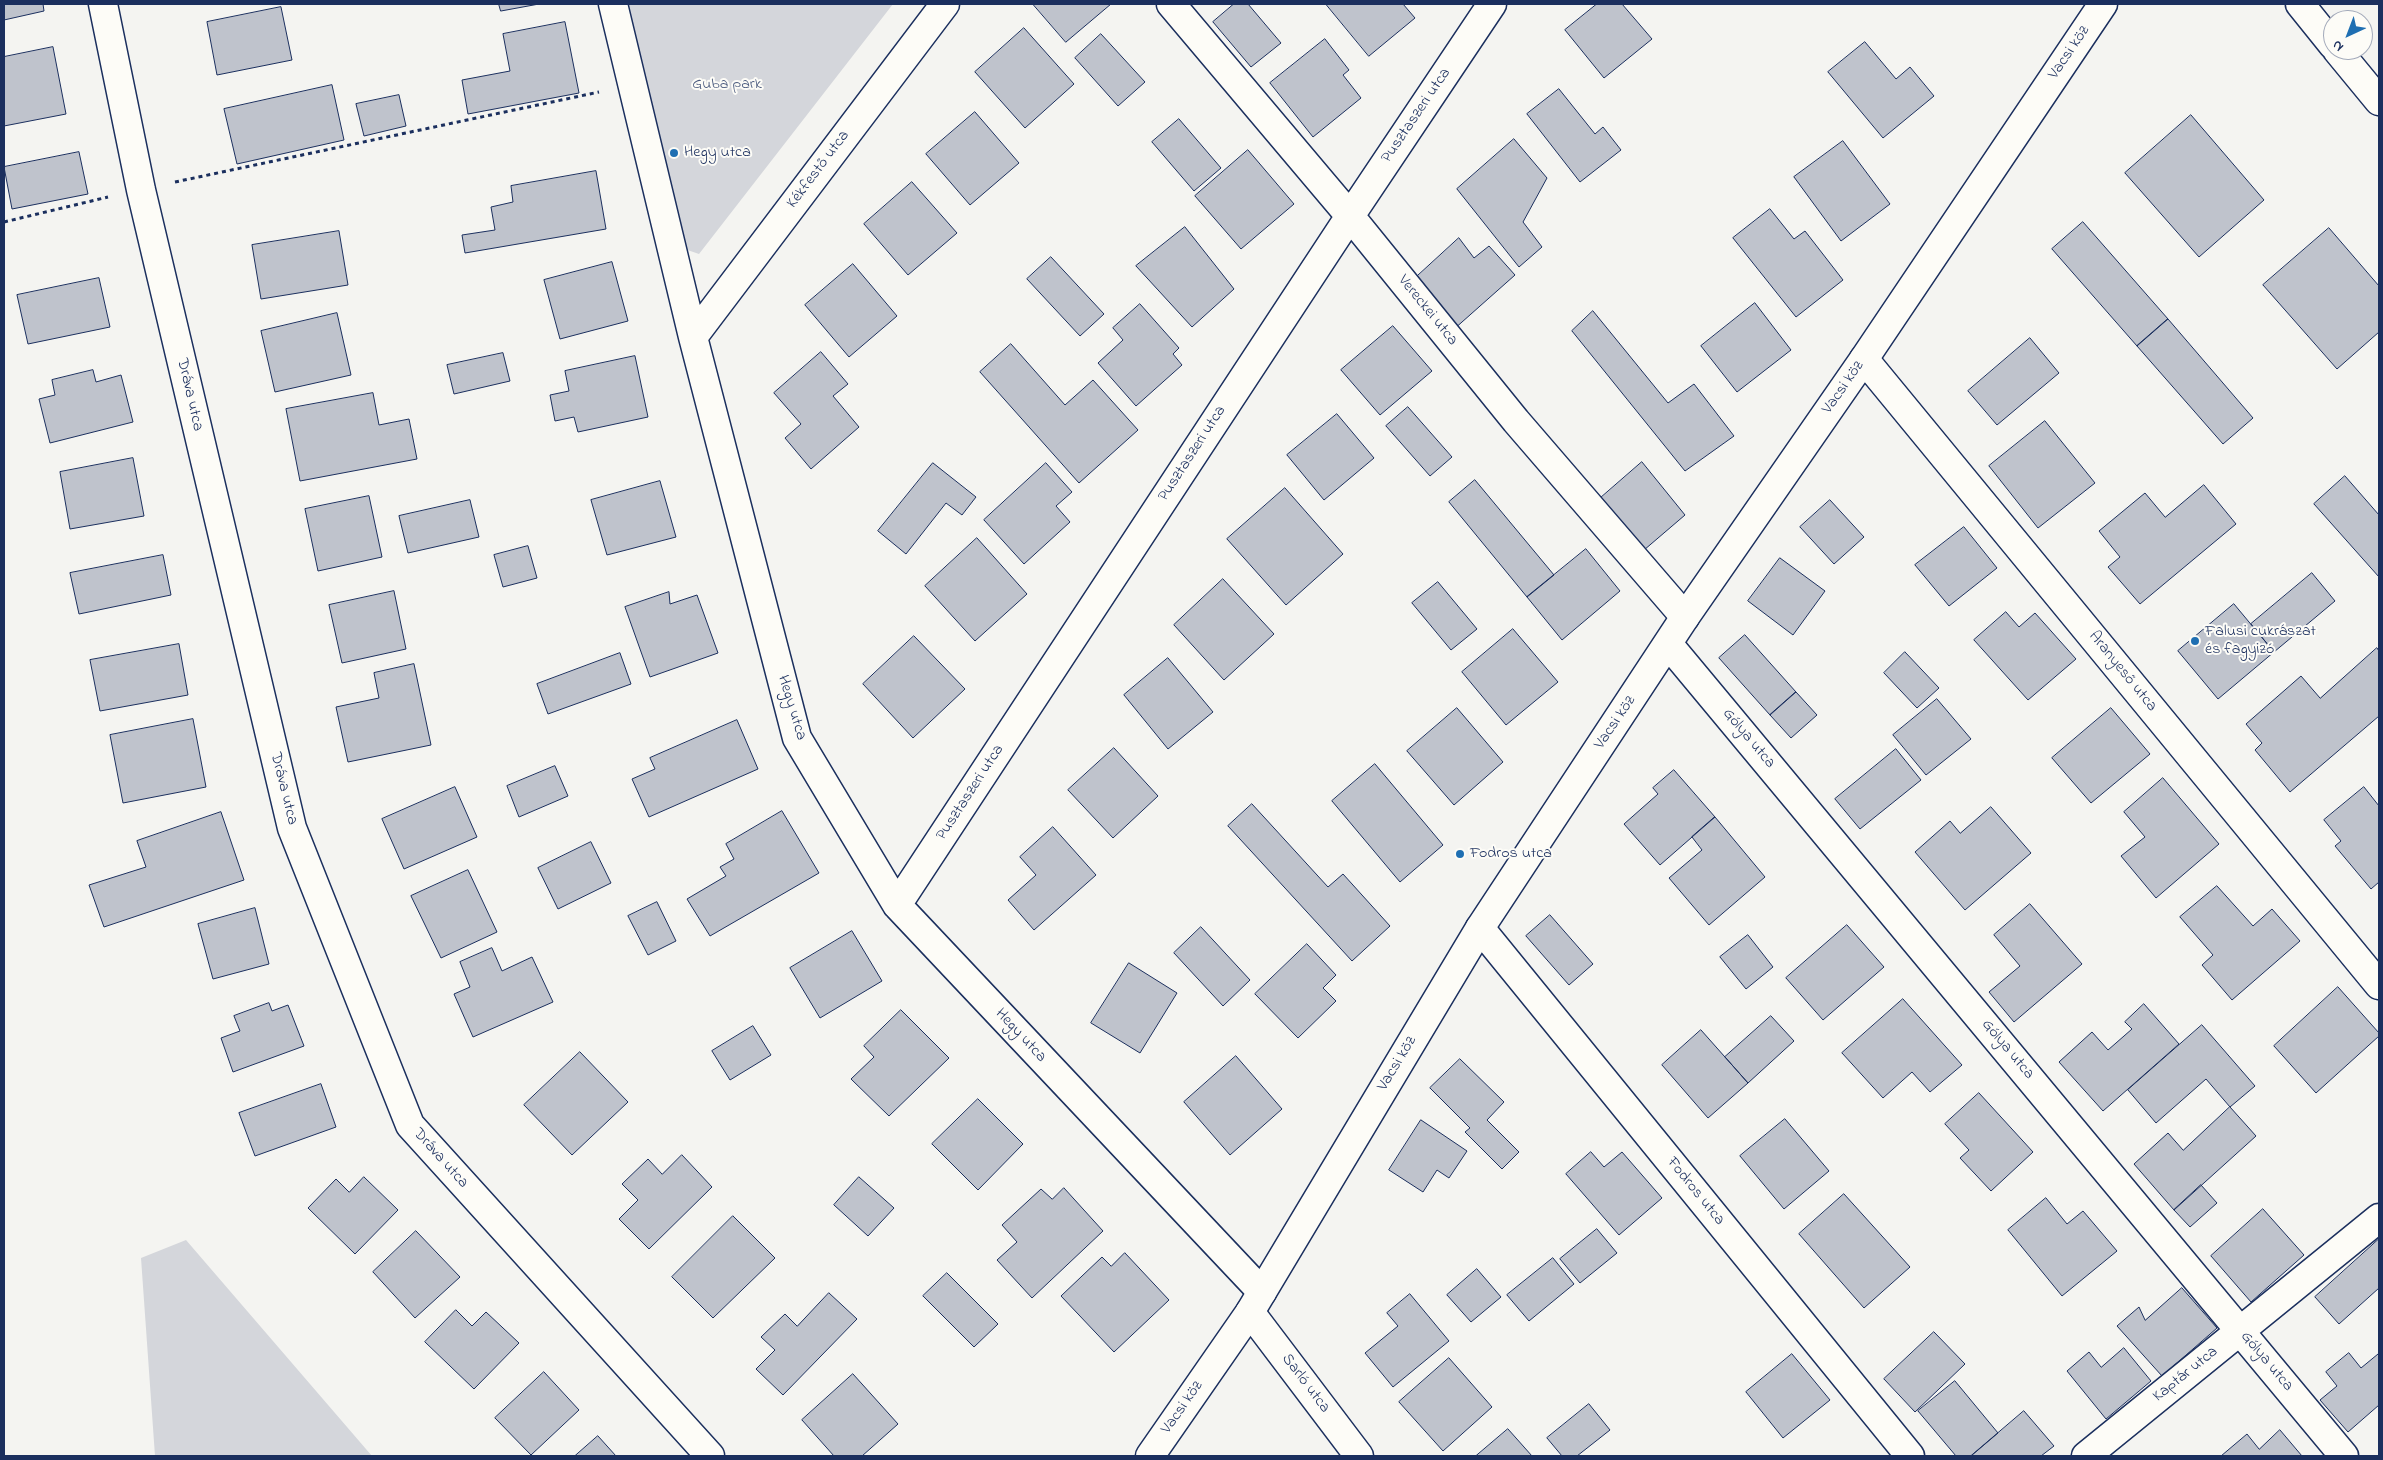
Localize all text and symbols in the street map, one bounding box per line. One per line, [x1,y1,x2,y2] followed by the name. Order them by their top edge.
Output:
[2323,10,2373,60] north arrow
[2045,23,2095,83] street label: Vacsi köz
[2327,35,2349,57] text: N
[1378,65,1456,167] street label: Pusztaszeri utca
[692,75,762,95] park label: Guba park
[783,127,855,213] street label: Kékfestő utca
[684,143,751,163] place label: Hegy utca
[668,147,680,159] marker: Hegy utca
[1393,272,1461,350] street label: Vereckei utca
[171,357,207,433] street label: Dráva utca
[1819,358,1869,418] street label: Vacsi köz
[1155,402,1231,506] street label: Pusztaszeri utca
[2205,622,2316,660] place label: Falusi cukrászat és fagyizó
[2084,628,2160,716] street label: Aranyeső utca
[2189,635,2201,647] marker: Falusi cukrászat és fagyizó
[772,673,810,743] street label: Hegy utca
[1591,693,1641,753] street label: Vacsi köz
[1717,705,1779,773] street label: Gólya utca
[933,741,1009,845] street label: Pusztaszeri utca
[265,751,301,827] street label: Dráva utca
[1470,844,1552,864] place label: Fodros utca
[1454,848,1466,860] marker: Fodros utca
[990,1005,1050,1067] street label: Hegy utca
[1976,1016,2038,1084] street label: Gólya utca
[1374,1033,1422,1095] street label: Vacsi köz
[408,1125,472,1193] street label: Dráva utca
[1662,1154,1728,1230] street label: Fodros utca
[2235,1328,2297,1396] street label: Gólya utca
[2150,1343,2222,1407] street label: Kaptár utca
[1277,1351,1333,1417] street label: Sarló utca
[1158,1378,1208,1438] street label: Vacsi köz

